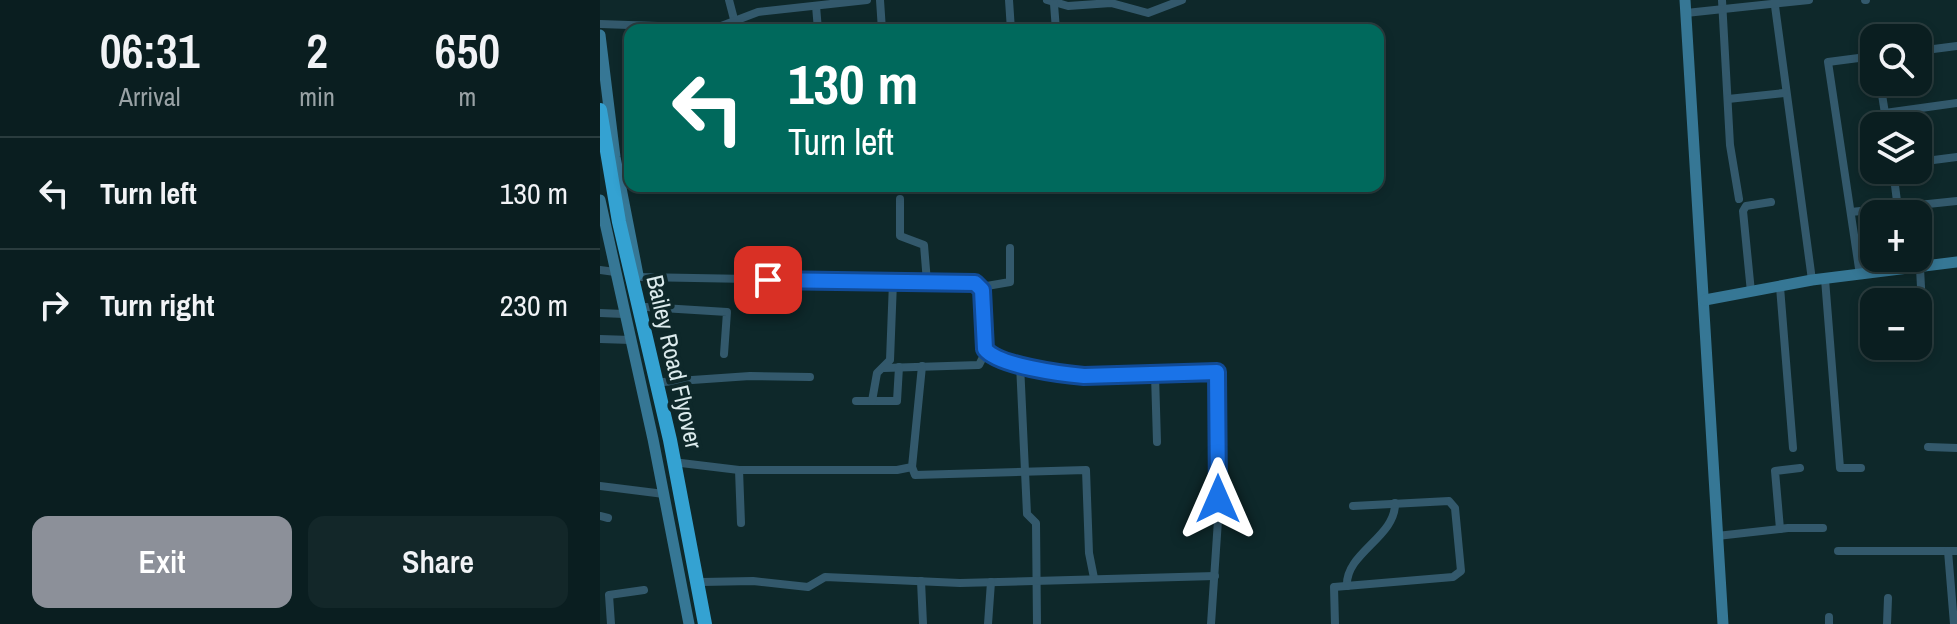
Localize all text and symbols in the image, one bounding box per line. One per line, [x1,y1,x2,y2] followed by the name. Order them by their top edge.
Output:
[100,18,200,83] text: 06:31
[306,18,328,83] text: 2
[435,18,500,83] text: 650
[1860,24,1932,360] map controls
[1860,24,1932,96] button: search
[788,46,918,121] text: 130 m
[656,56,760,160] icon: left
[119,79,180,114] text: Arrival
[299,79,335,114] text: min
[459,79,476,114] text: m
[1860,112,1932,184] button: layers
[788,118,894,166] text: Turn left
[32,171,76,215] icon: left
[100,173,197,213] text: Turn left
[500,173,568,213] text: 130 m
[1860,200,1932,272] button: +
[734,246,802,314] pin
[746,258,790,302] icon: arrive
[639,272,711,452] street label: Bailey Road Flyover
[32,283,76,327] icon: right
[100,285,214,325] text: Turn right
[500,285,568,325] text: 230 m
[1860,288,1932,360] button: −
[1176,457,1260,541] position arrow
[32,516,292,608] button: Exit
[308,516,568,608] button: Share

